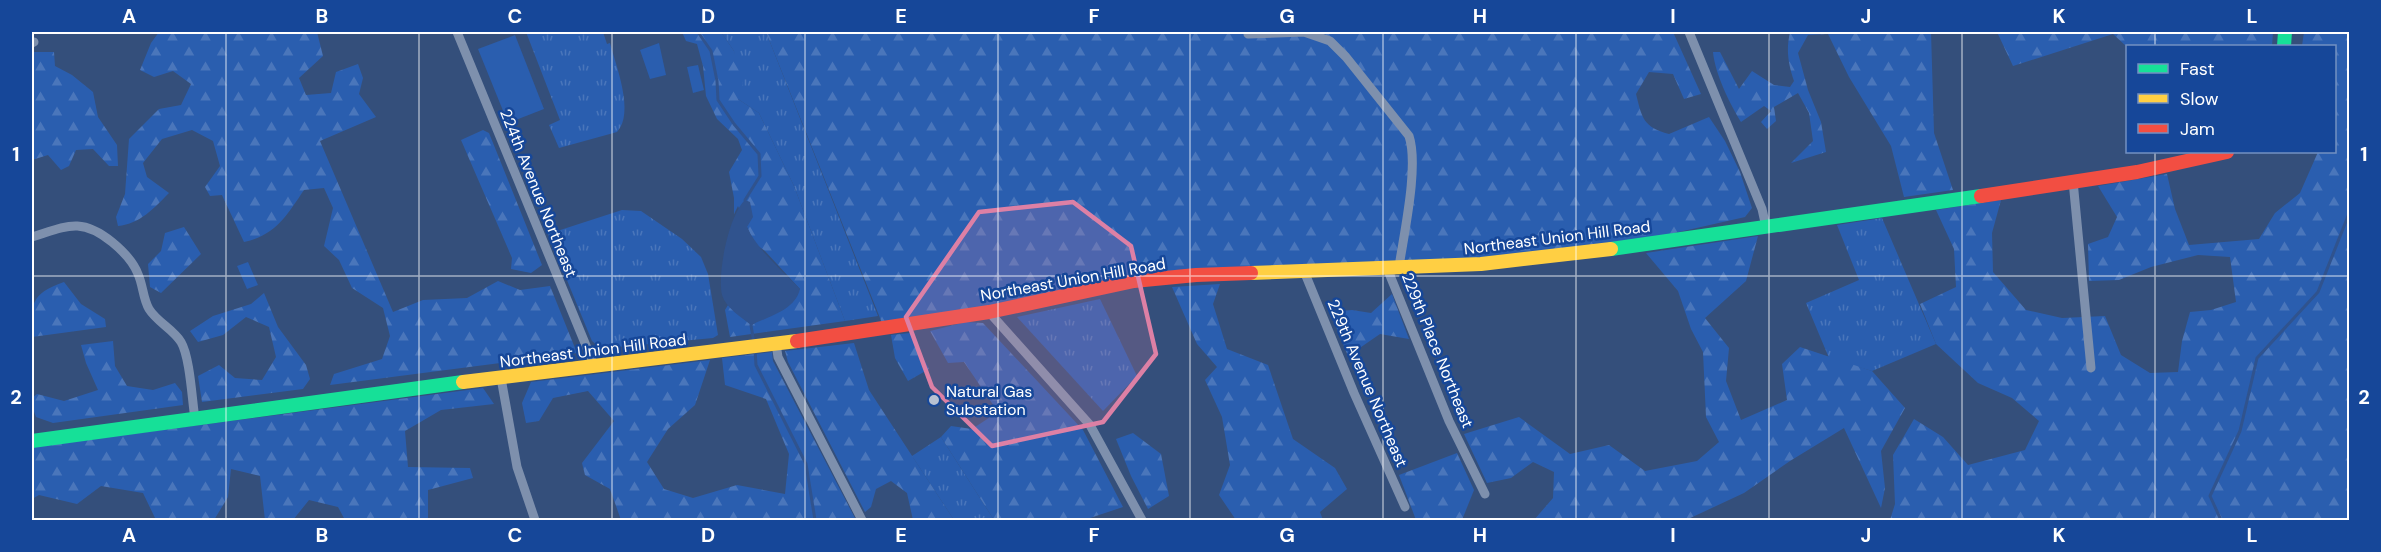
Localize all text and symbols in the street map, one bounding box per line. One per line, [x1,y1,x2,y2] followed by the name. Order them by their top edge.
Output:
[122,3,136,29] text: A
[316,3,328,29] text: B
[508,3,522,29] text: C
[701,3,715,29] text: D
[895,3,907,29] text: E
[1088,3,1100,29] text: F
[1279,3,1295,29] text: G
[1473,3,1487,29] text: H
[1670,3,1676,29] text: I
[1861,3,1871,29] text: J
[2052,3,2066,29] text: K
[2246,3,2258,29] text: L
[2126,45,2336,153] legend
[2180,57,2215,81] text: Fast
[2180,87,2219,111] text: Slow
[495,106,582,281] street label: 224th Avenue Northeast
[2180,117,2215,141] text: Jam
[12,141,20,167] text: 1
[2360,141,2368,167] text: 1
[1463,216,1652,259] street label: Northeast Union Hill Road
[979,253,1167,306] street label: Northeast Union Hill Road
[1397,269,1478,431] street label: 229th Place Northeast
[1323,296,1412,470] street label: 229th Avenue Northeast
[499,329,688,372] street label: Northeast Union Hill Road
[946,381,1032,420] place label: Natural Gas Substation
[10,384,22,410] text: 2
[2358,384,2370,410] text: 2
[927,393,941,407] marker: Natural Gas Substation
[122,522,136,548] text: A
[316,522,328,548] text: B
[508,522,522,548] text: C
[701,522,715,548] text: D
[895,522,907,548] text: E
[1088,522,1100,548] text: F
[1279,522,1295,548] text: G
[1473,522,1487,548] text: H
[1670,522,1676,548] text: I
[1861,522,1871,548] text: J
[2052,522,2066,548] text: K
[2246,522,2258,548] text: L

